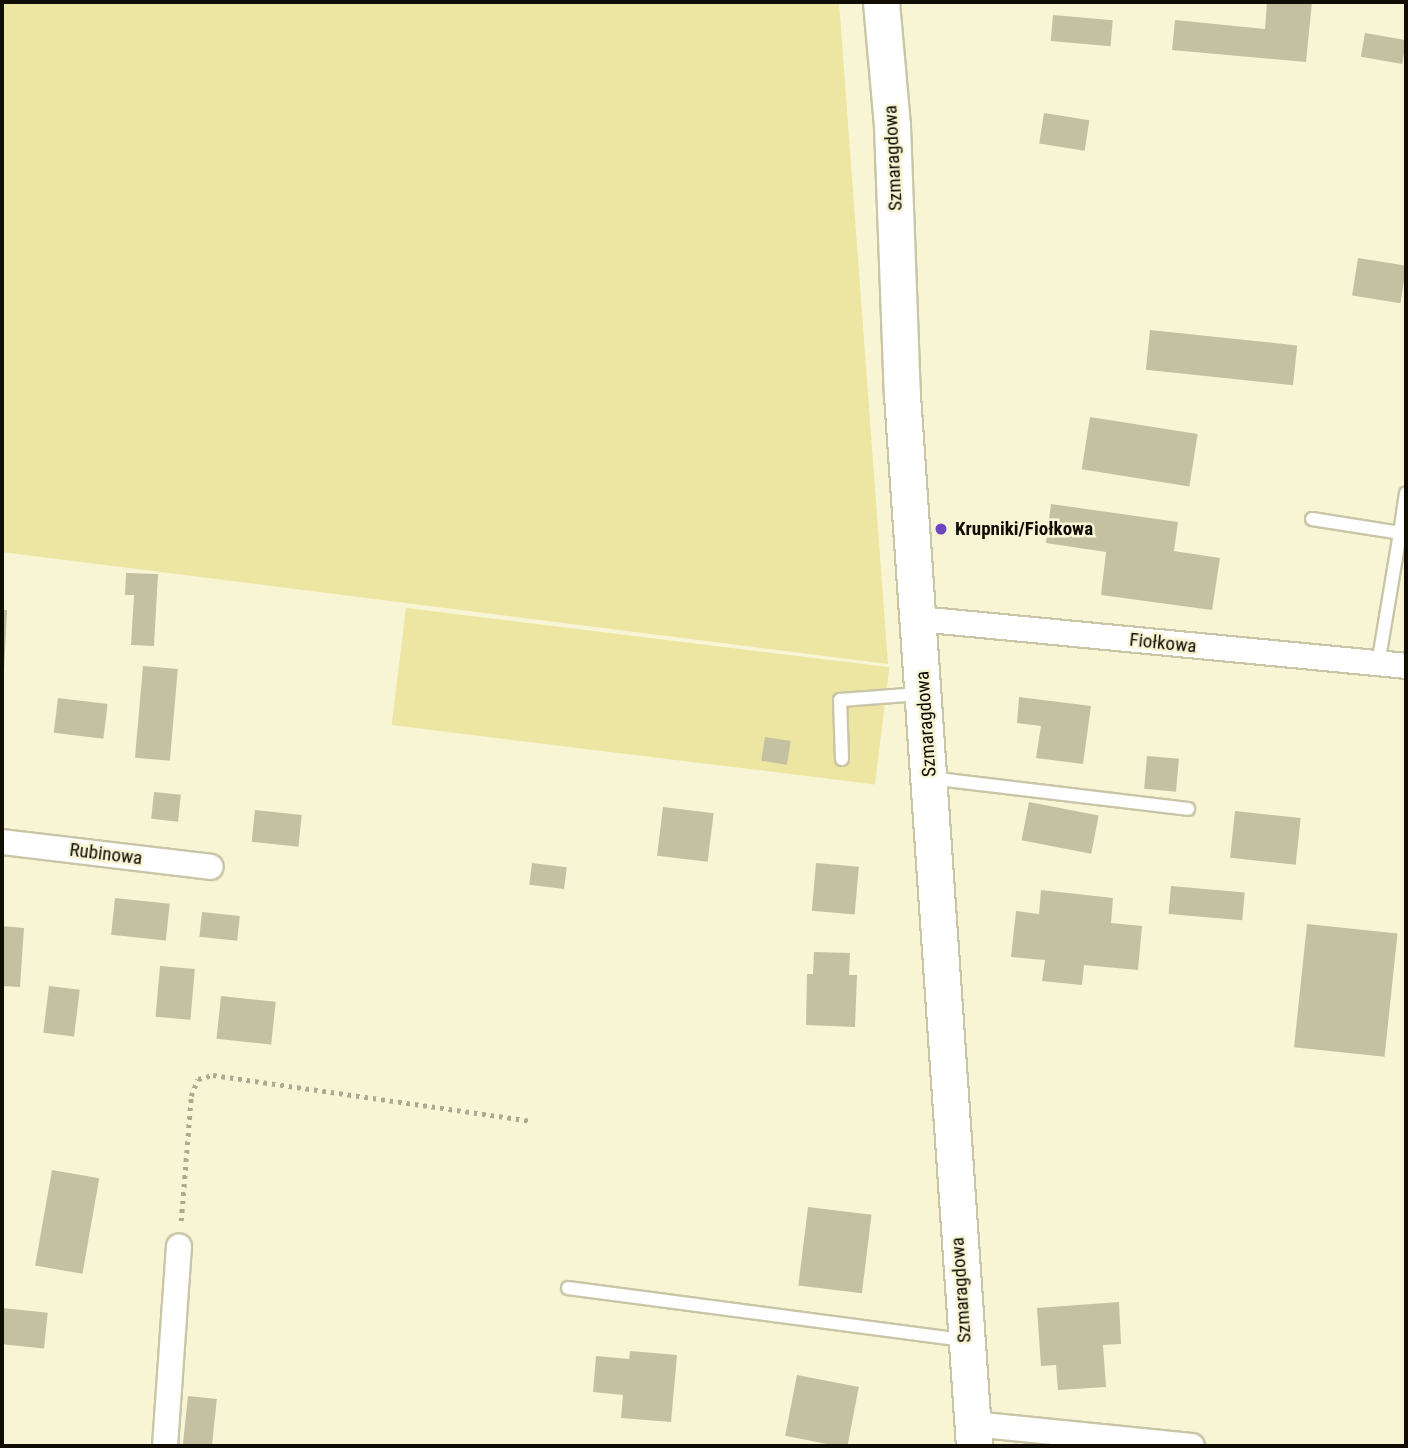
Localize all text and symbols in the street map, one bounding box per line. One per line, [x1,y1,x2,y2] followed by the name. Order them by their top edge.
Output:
[879,105,907,211] street label: Szmaragdowa
[955,518,1093,540] place label: Krupniki/Fiołkowa
[933,521,949,537] marker: Krupniki/Fiołkowa
[1128,628,1198,658] street label: Fiołkowa
[911,670,941,778] street label: Szmaragdowa
[68,838,144,870] street label: Rubinowa
[946,1236,976,1344] street label: Szmaragdowa

